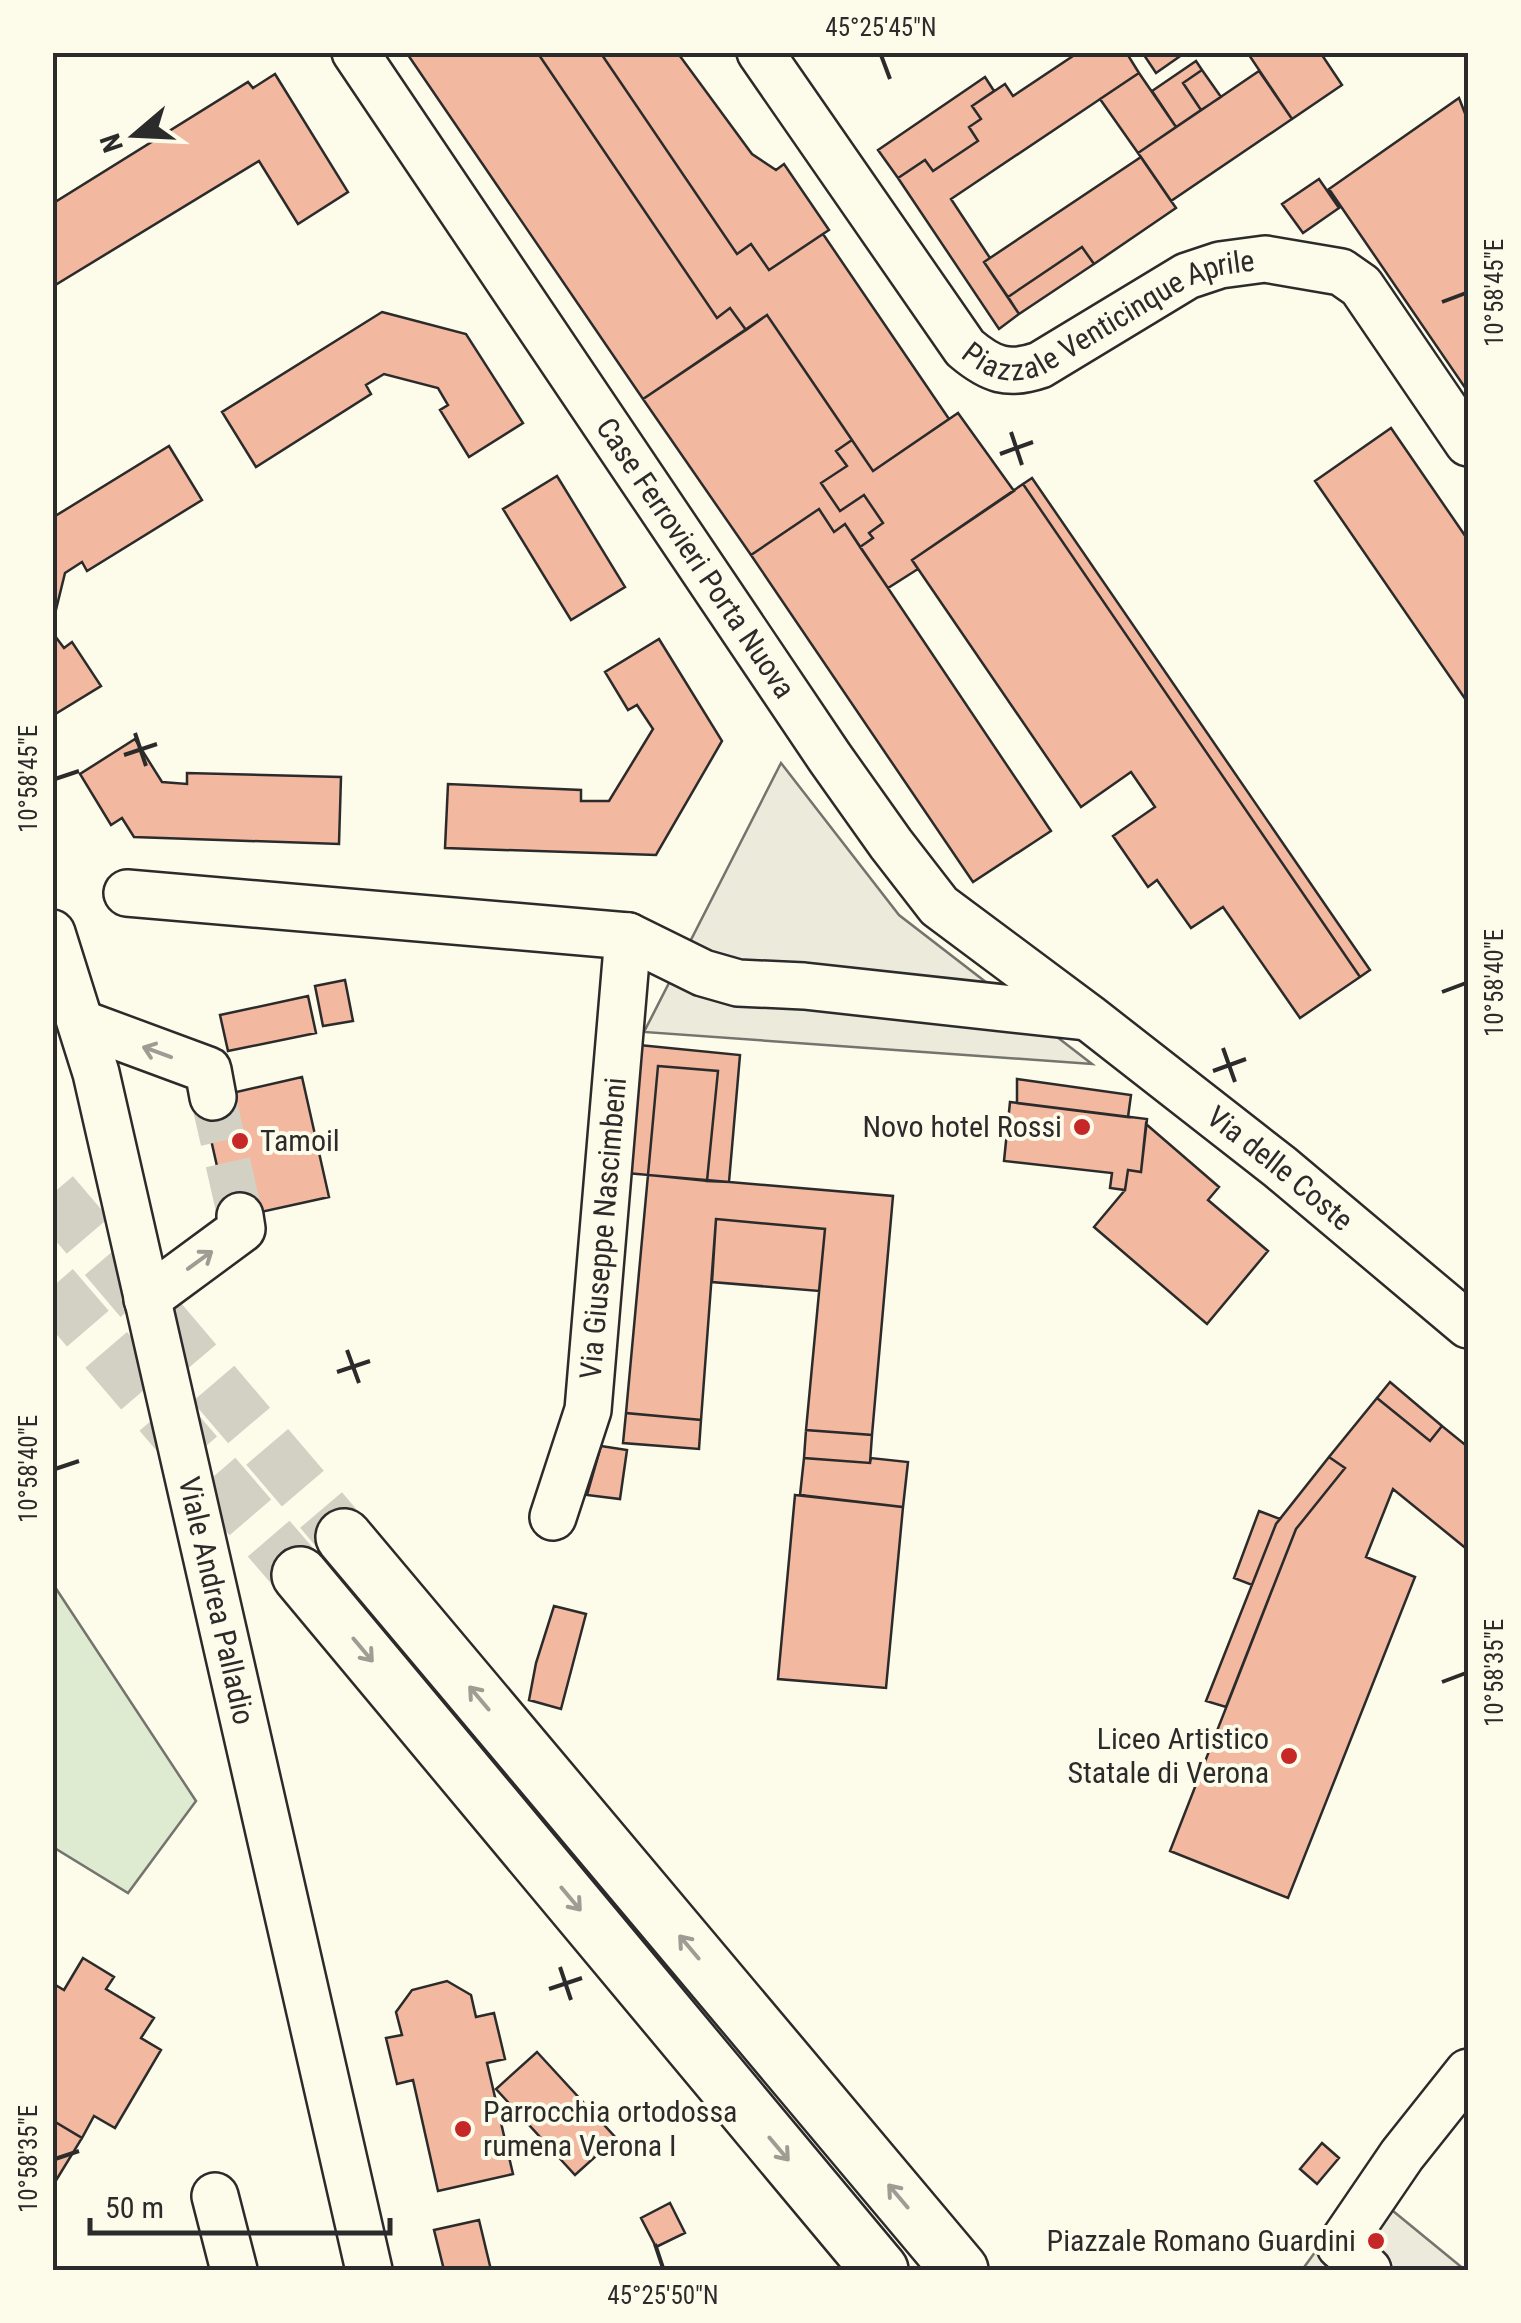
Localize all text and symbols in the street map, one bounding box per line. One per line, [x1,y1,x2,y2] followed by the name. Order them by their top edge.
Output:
[825,13,937,42] text: 45°25'45"N
[85,85,185,185] north arrow
[93,129,130,156] text: N
[1480,239,1509,347] text: 10°58'45"E
[955,243,1256,388] street label: Piazzale Venticinque Aprile
[589,411,803,705] street label: Case Ferrovieri Porta Nuova
[14,725,43,833] text: 10°58'45"E
[1480,929,1509,1037] text: 10°58'40"E
[142,1042,173,1060] one-way arrow
[573,1076,633,1380] street label: Via Giuseppe Nascimbeni
[1200,1099,1360,1238] street label: Via delle Coste
[863,1109,1062,1144] place label: Novo hotel Rossi
[1071,1116,1093,1138] marker: Novo hotel Rossi
[260,1123,340,1158] place label: Tamoil
[229,1130,251,1152] marker: Tamoil
[186,1250,213,1271] one-way arrow
[14,1415,43,1523] text: 10°58'40"E
[172,1473,262,1728] street label: Viale Andrea Palladio
[1480,1619,1509,1727] text: 10°58'35"E
[352,1636,374,1662] one-way arrow
[469,1686,491,1712] one-way arrow
[1067,1721,1269,1790] place label: Liceo Artistico Statale di Verona
[1278,1745,1300,1767] marker: Liceo Artistico Statale di Verona
[560,1886,582,1912] one-way arrow
[677,1935,700,1960] one-way arrow
[483,2094,737,2163] place label: Parrocchia ortodossa rumena Verona I
[14,2105,43,2213] text: 10°58'35"E
[452,2118,474,2140] marker: Parrocchia ortodossa rumena Verona I
[767,2136,790,2161] one-way arrow
[90,2173,390,2235] scale bar
[887,2183,909,2209] one-way arrow
[105,2190,164,2225] text: 50 m
[1047,2223,1356,2258] place label: Piazzale Romano Guardini
[1365,2230,1387,2252] marker: Piazzale Romano Guardini
[607,2281,719,2310] text: 45°25'50"N

